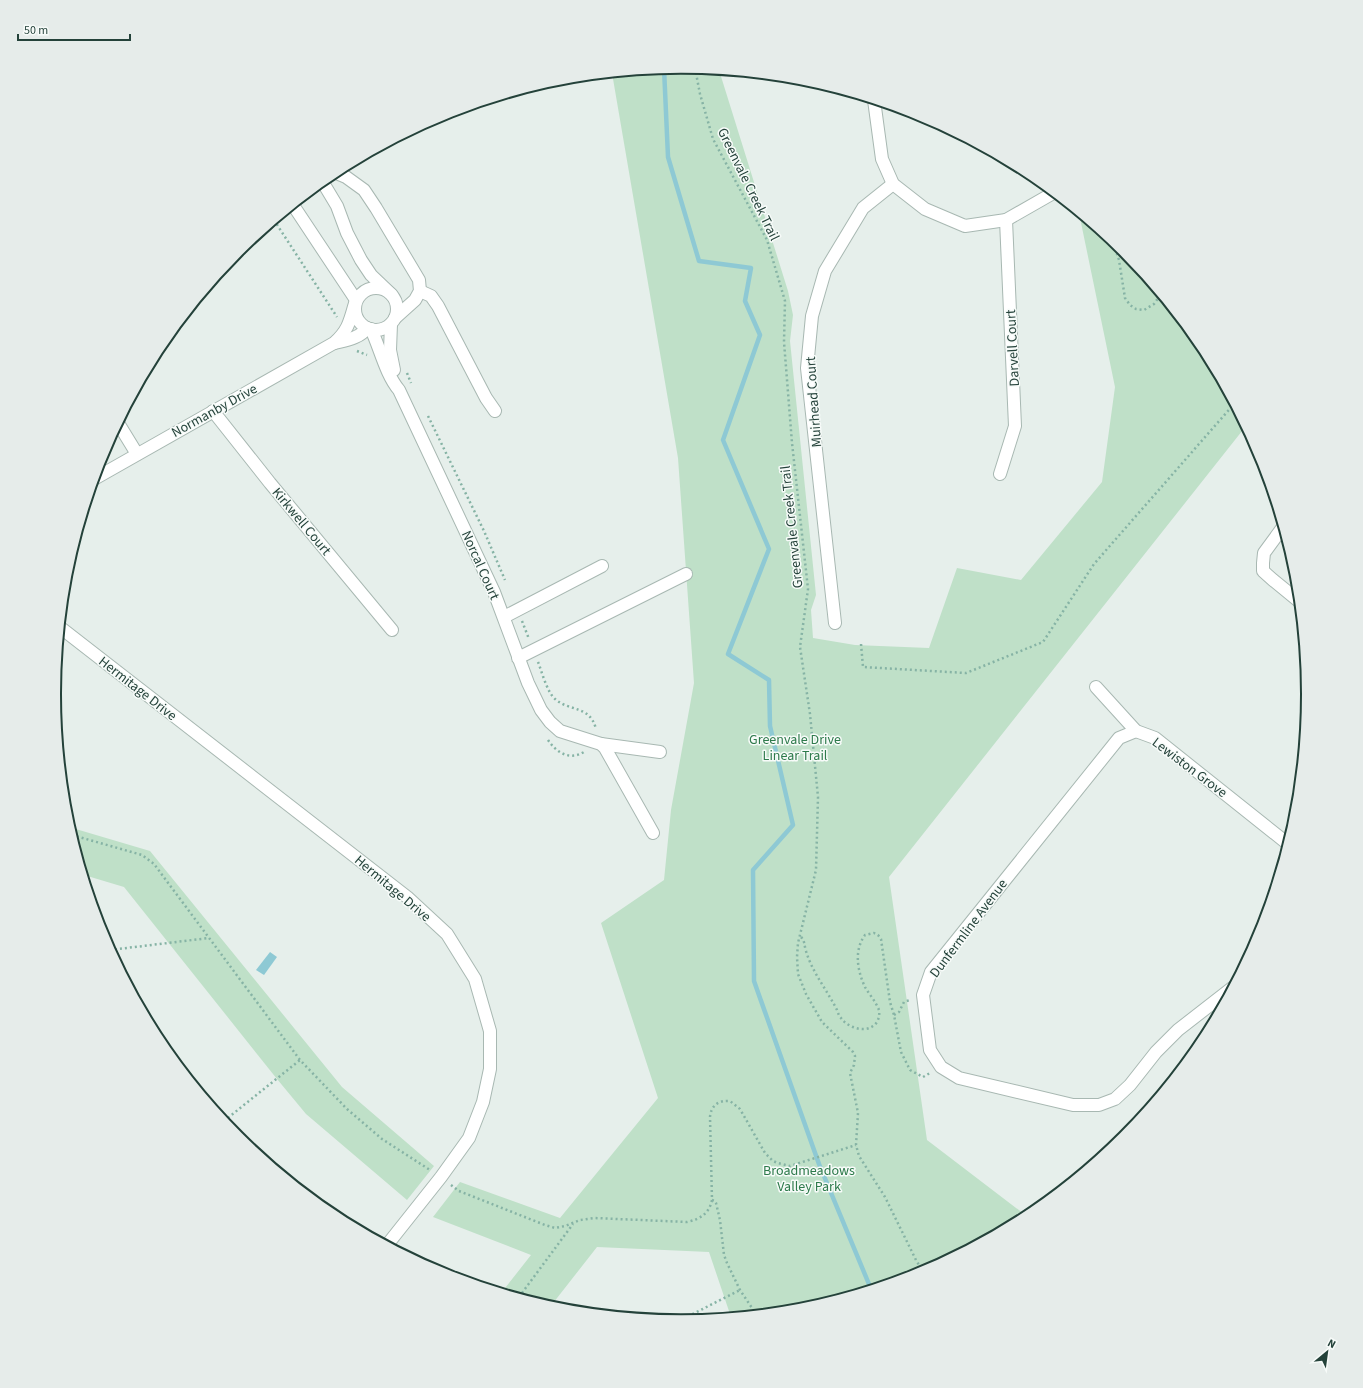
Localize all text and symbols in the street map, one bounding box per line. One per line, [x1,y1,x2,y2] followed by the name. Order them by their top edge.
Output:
[18,16,130,42] scale bar
[24,22,48,39] text: 50 m
[712,125,784,245] street label: Greenvale Creek Trail
[1001,309,1025,387] street label: Darvell Court
[801,356,827,448] street label: Muirhead Court
[168,379,261,443] street label: Normanby Drive
[776,464,808,589] street label: Greenvale Creek Trail
[267,483,336,560] street label: Kirkwell Court
[456,528,504,603] street label: Norcal Court
[94,652,181,726] street label: Hermitage Drive
[749,730,841,766] park label: Greenvale Drive Linear Trail
[1148,733,1231,803] street label: Lewiston Grove
[350,851,435,927] street label: Hermitage Drive
[925,875,1013,982] street label: Dunfermline Avenue
[763,1161,855,1197] park label: Broadmeadows Valley Park
[1307,1332,1347,1372] north arrow
[1325,1335,1338,1352] text: N

